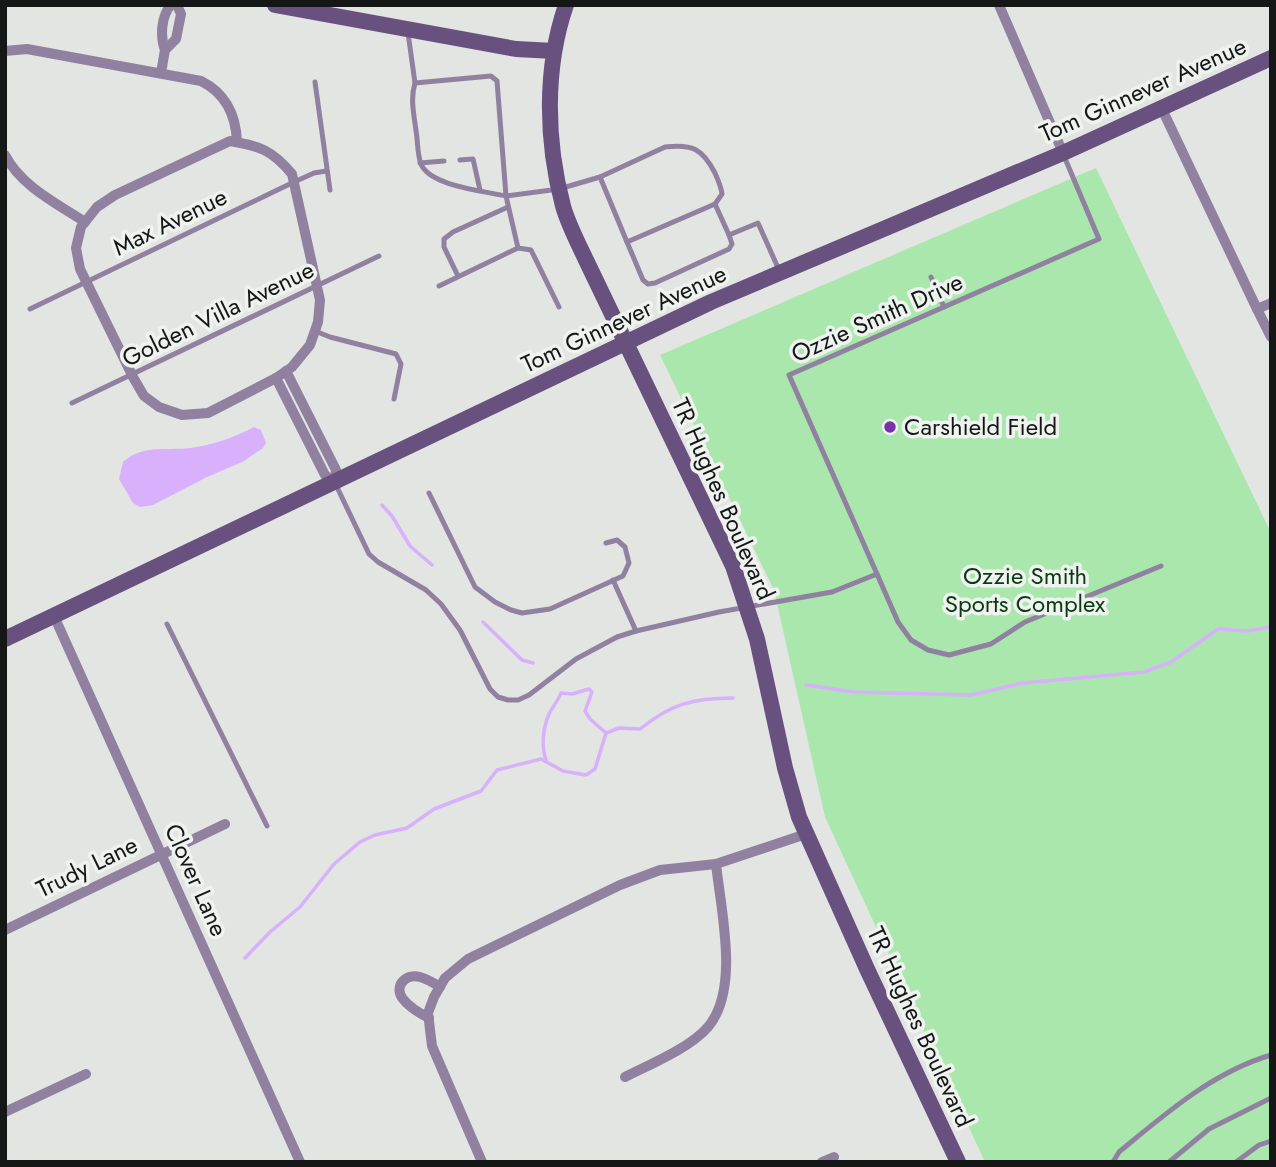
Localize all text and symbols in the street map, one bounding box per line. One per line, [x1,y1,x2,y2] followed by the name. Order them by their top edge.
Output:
[1034,28,1252,151] street label: Tom Ginnever Avenue
[107,179,233,264] street label: Max Avenue
[116,252,320,375] street label: Golden Villa Avenue
[516,256,732,381] street label: Tom Ginnever Avenue
[785,264,968,371] street label: Ozzie Smith Drive
[663,392,784,605] street label: TR Hughes Boulevard
[904,409,1057,444] place label: Carshield Field
[882,419,898,435] marker: Carshield Field
[945,558,1106,621] park label: Ozzie Smith Sports Complex
[156,818,237,942] street label: Clover Lane
[30,827,143,906] street label: Trudy Lane
[859,921,982,1133] street label: TR Hughes Boulevard

